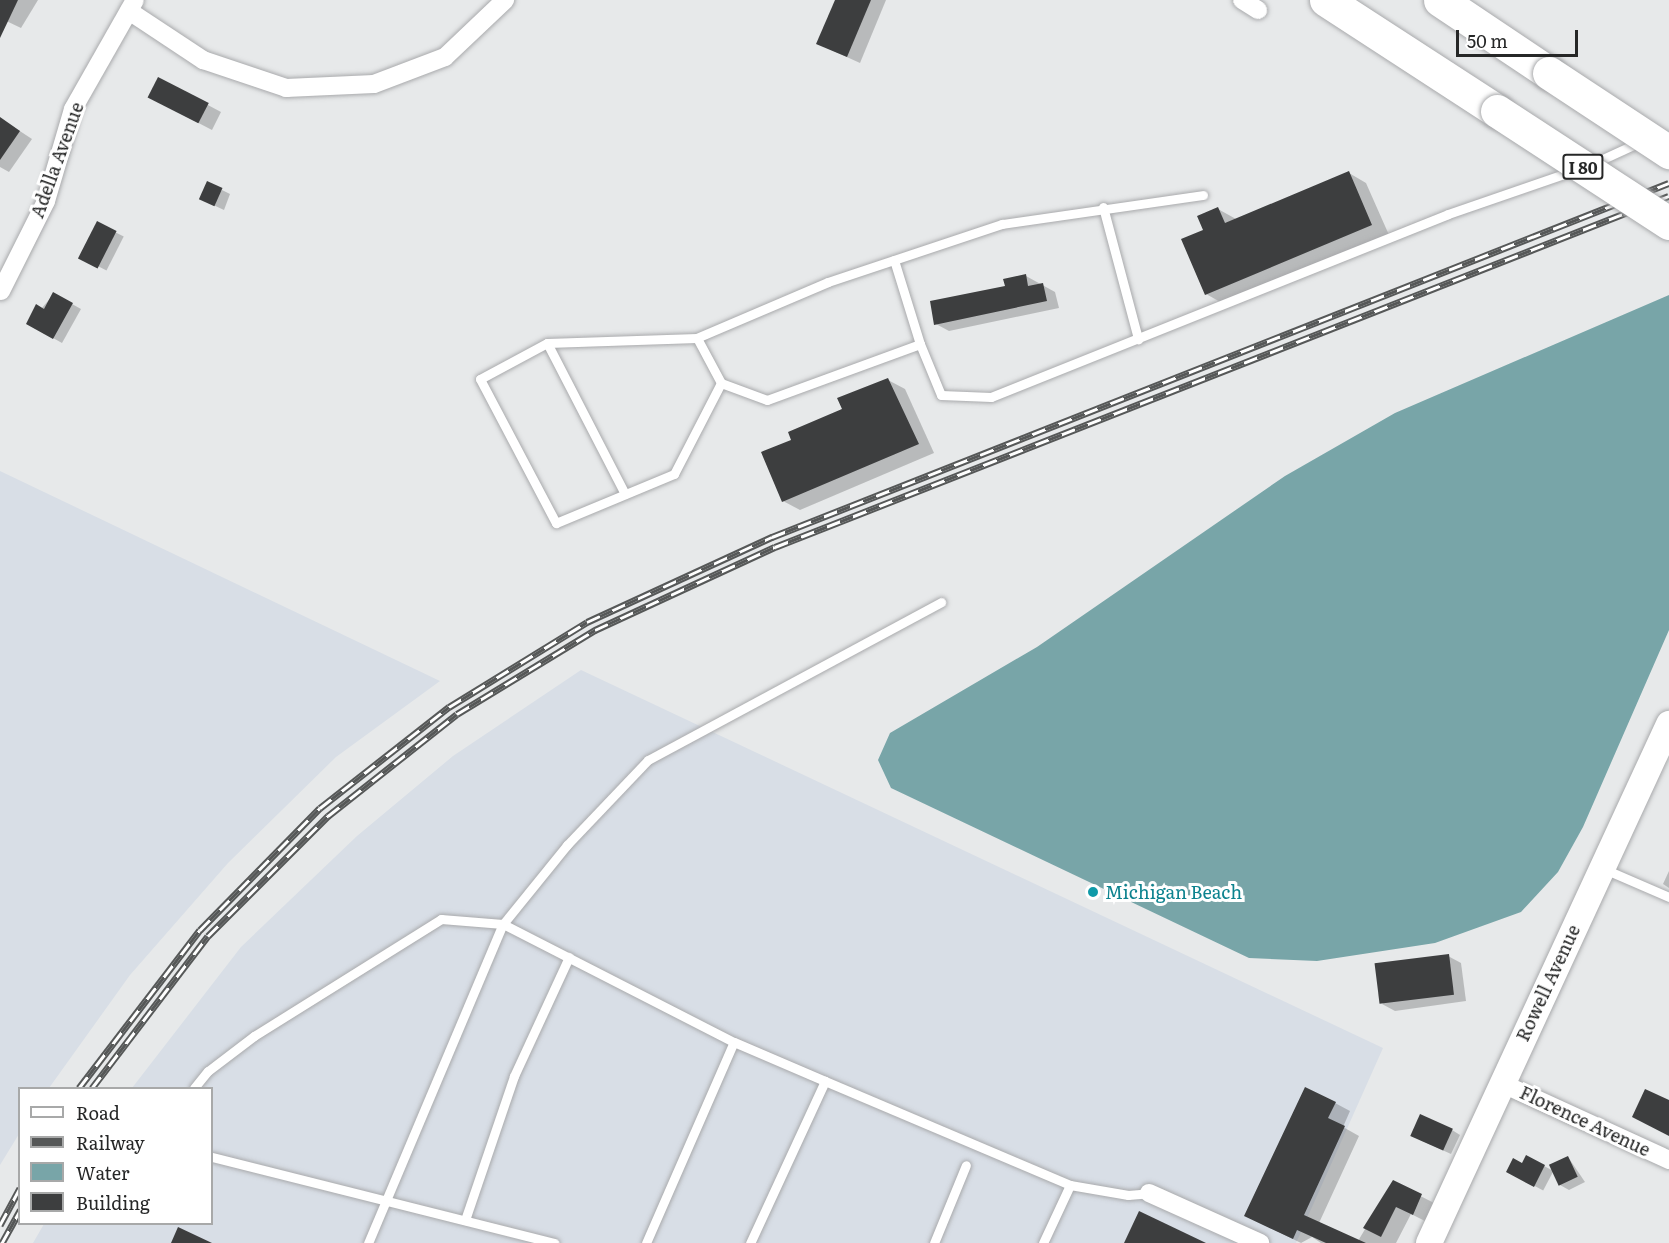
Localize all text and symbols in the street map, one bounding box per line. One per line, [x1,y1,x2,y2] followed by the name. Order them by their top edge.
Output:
[1459,18,1580,56] scale bar
[1467,27,1508,54] text: 50 m
[26,99,88,221] street label: Adella Avenue
[1562,154,1604,180] road number: I 80
[1105,881,1242,903] place label: Michigan Beach
[1086,885,1100,899] marker: Michigan Beach
[1512,921,1584,1045] street label: Rowell Avenue
[1516,1081,1654,1161] street label: Florence Avenue
[18,1087,213,1225] legend
[76,1099,120,1126] text: Road
[76,1129,145,1156] text: Railway
[76,1159,129,1186] text: Water
[76,1189,150,1216] text: Building

